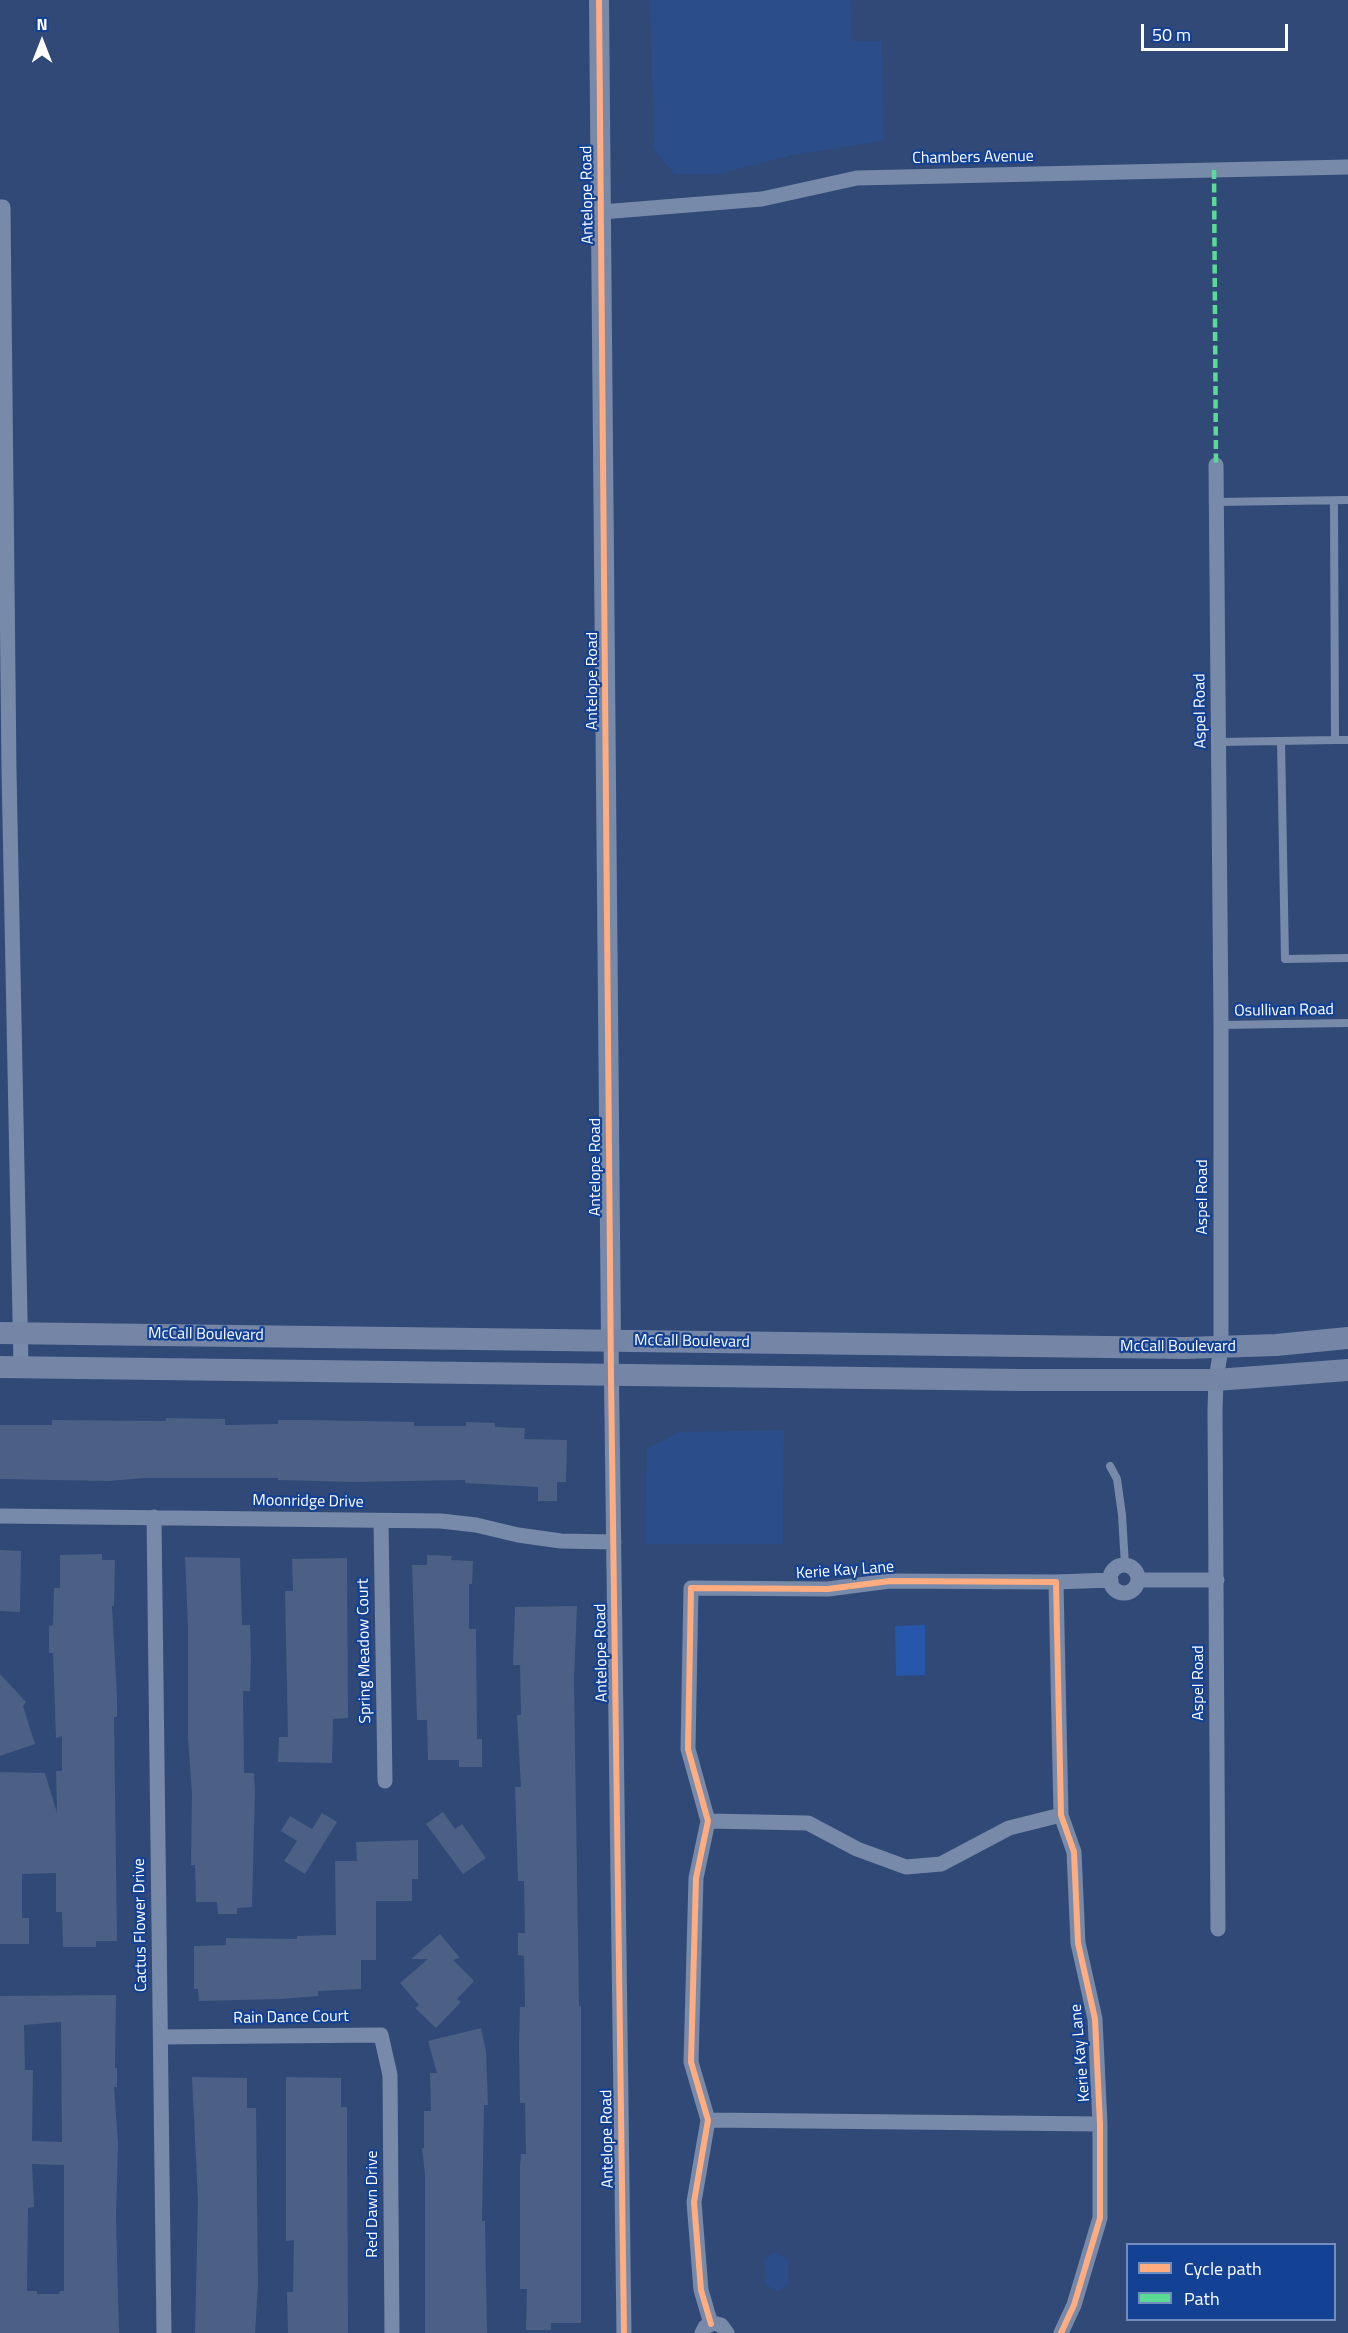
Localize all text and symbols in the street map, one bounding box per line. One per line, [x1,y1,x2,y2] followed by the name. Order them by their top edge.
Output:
[12,12,72,72] north arrow
[36,12,48,36] text: N
[1144,12,1291,50] scale bar
[1152,21,1191,48] text: 50 m
[578,146,598,244] street label: Antelope Road
[912,147,1034,169] street label: Chambers Avenue
[583,632,603,730] street label: Antelope Road
[1191,673,1211,749] street label: Aspel Road
[1234,1001,1334,1021] street label: Osullivan Road
[586,1118,606,1216] street label: Antelope Road
[1193,1159,1213,1235] street label: Aspel Road
[148,1324,264,1346] street label: McCall Boulevard
[634,1331,750,1353] street label: McCall Boulevard
[1120,1337,1236,1357] street label: McCall Boulevard
[252,1491,364,1513] street label: Moonridge Drive
[795,1558,895,1584] street label: Kerie Kay Lane
[354,1578,376,1724] street label: Spring Meadow Court
[592,1604,612,1702] street label: Antelope Road
[1189,1645,1209,1721] street label: Aspel Road
[130,1858,152,1992] street label: Cactus Flower Drive
[1067,2003,1095,2103] street label: Kerie Kay Lane
[233,2007,349,2029] street label: Rain Dance Court
[598,2090,618,2188] street label: Antelope Road
[363,2150,383,2258] street label: Red Dawn Drive
[1126,2243,1336,2321] legend
[1184,2255,1262,2282] text: Cycle path
[1184,2285,1220,2312] text: Path

